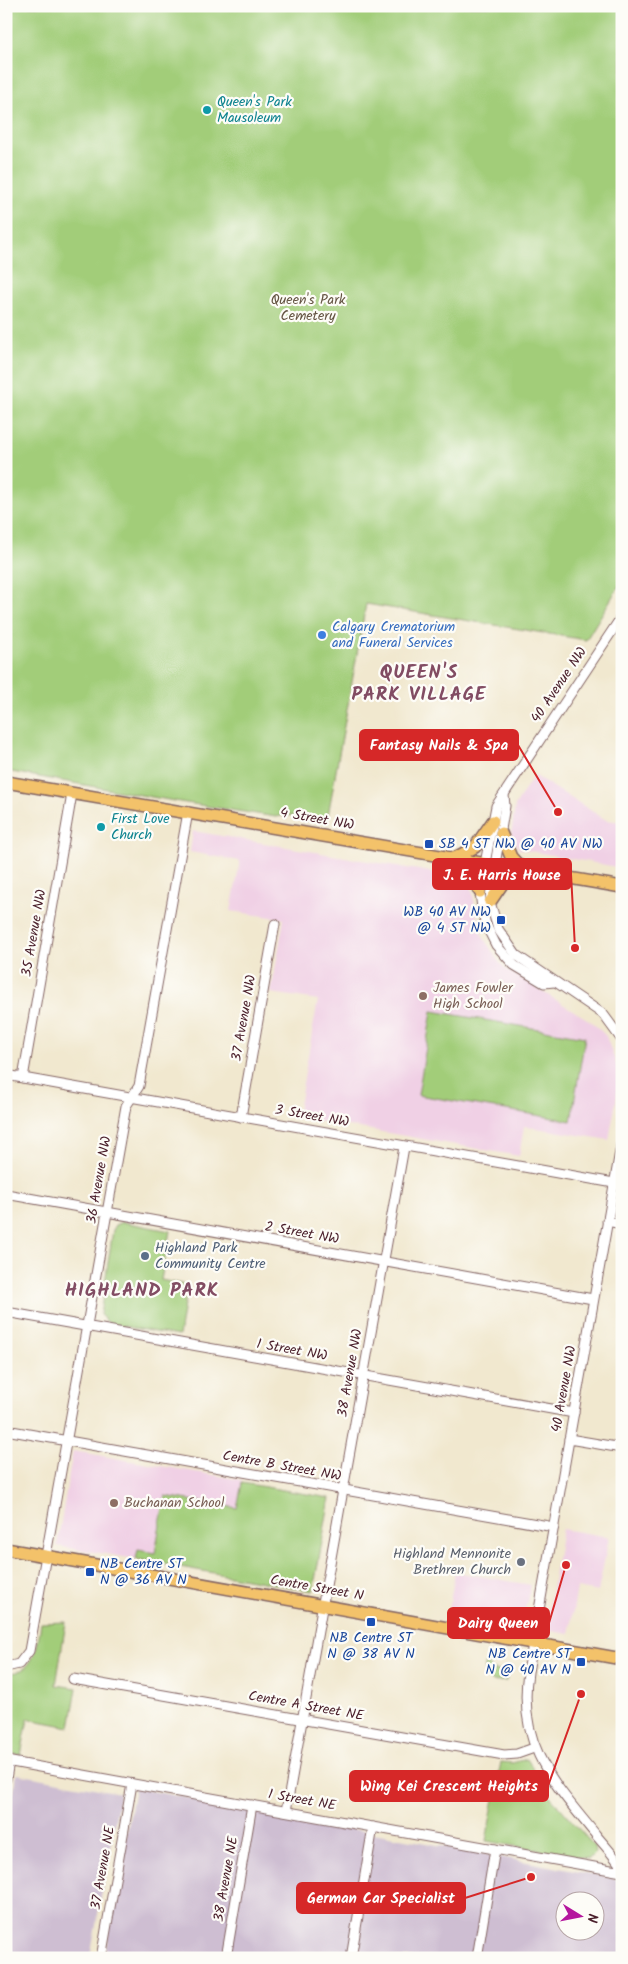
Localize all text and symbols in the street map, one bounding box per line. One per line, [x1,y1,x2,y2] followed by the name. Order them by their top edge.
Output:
[217,91,292,129] place label: Queen's Park Mausoleum
[201,104,213,116] marker: Queen's Park Mausoleum
[271,289,346,327] park label: Queen's Park Cemetery
[332,616,455,654] place label: Calgary Crematorium and Funeral Services
[316,629,328,641] marker: Calgary Crematorium and Funeral Services
[525,643,593,727] street label: 40 Avenue NW
[351,658,487,710] district label: QUEEN'S PARK VILLAGE
[360,730,518,760] callout: Fantasy Nails & Spa
[370,734,509,758] text: Fantasy Nails & Spa
[278,802,356,836] street label: 4 Street NW
[111,808,170,846] place label: First Love Church
[95,821,107,833] marker: First Love Church
[439,833,602,855] place label: SB 4 ST NW @ 40 AV NW
[423,838,435,850] marker: SB 4 ST NW @ 40 AV NW
[433,859,571,889] callout: J. E. Harris House
[443,864,561,888] text: J. E. Harris House
[15,888,53,978] street label: 35 Avenue NW
[403,901,491,939] place label: WB 40 AV NW @ 4 ST NW
[495,914,507,926] marker: WB 40 AV NW @ 4 ST NW
[226,973,262,1063] street label: 37 Avenue NW
[433,977,514,1015] place label: James Fowler High School
[417,990,429,1002] marker: James Fowler High School
[273,1099,351,1133] street label: 3 Street NW
[80,1134,118,1226] street label: 36 Avenue NW
[263,1216,341,1250] street label: 2 Street NW
[155,1237,266,1275] place label: Highland Park Community Centre
[139,1250,151,1262] marker: Highland Park Community Centre
[65,1276,219,1306] district label: HIGHLAND PARK
[331,1327,369,1419] street label: 38 Avenue NW
[255,1333,329,1367] street label: 1 Street NW
[546,1344,582,1434] street label: 40 Avenue NW
[221,1445,343,1487] street label: Centre B Street NW
[124,1492,225,1514] place label: Buchanan School
[108,1497,120,1509] marker: Buchanan School
[393,1543,512,1581] place label: Highland Mennonite Brethren Church
[100,1553,187,1591] place label: NB Centre ST N @ 36 AV N
[515,1556,527,1568] marker: Highland Mennonite Brethren Church
[84,1566,96,1578] marker: NB Centre ST N @ 36 AV N
[268,1569,366,1607] street label: Centre Street N
[448,1608,549,1638] callout: Dairy Queen
[458,1612,538,1636] text: Dairy Queen
[365,1616,377,1628] marker: NB Centre ST N @ 38 AV N
[327,1627,415,1665] place label: NB Centre ST N @ 38 AV N
[485,1643,572,1681] place label: NB Centre ST N @ 40 AV N
[575,1656,587,1668] marker: NB Centre ST N @ 40 AV N
[246,1685,366,1727] street label: Centre A Street NE
[350,1771,548,1801] callout: Wing Kei Crescent Heights
[360,1775,538,1799] text: Wing Kei Crescent Heights
[266,1783,339,1817] street label: 1 Street NE
[85,1824,121,1912] street label: 37 Avenue NE
[208,1834,244,1924] street label: 38 Avenue NE
[297,1883,465,1913] callout: German Car Specialist
[307,1887,455,1911] text: German Car Specialist
[556,1892,606,1942] north arrow
[580,1912,603,1925] text: N

